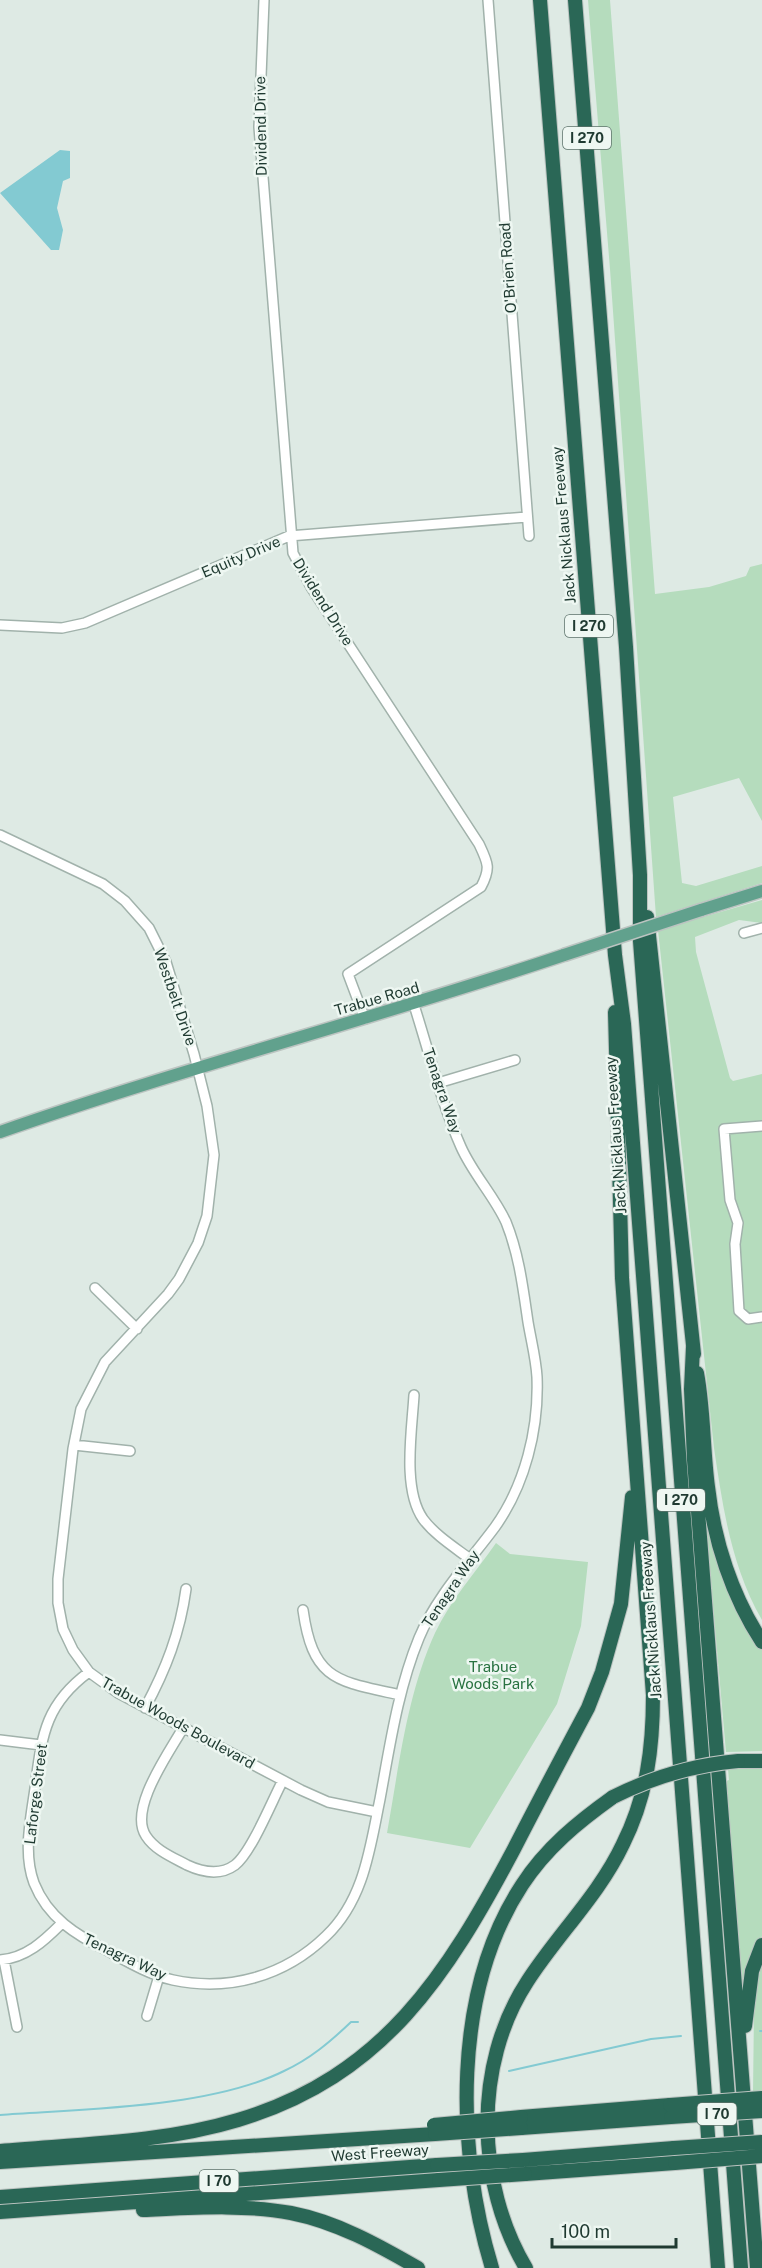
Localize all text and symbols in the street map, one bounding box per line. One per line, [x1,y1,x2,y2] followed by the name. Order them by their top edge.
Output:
[251,76,270,176] street label: Dividend Drive
[563,127,611,149] road number: I 270
[496,222,519,314] street label: O'Brien Road
[548,446,579,604] street label: Jack Nicklaus Freeway
[199,532,283,581] street label: Equity Drive
[290,555,357,649] street label: Dividend Drive
[565,615,613,637] road number: I 270
[151,946,200,1048] street label: Westbelt Drive
[332,978,421,1019] street label: Trabue Road
[420,1046,465,1136] street label: Tenagra Way
[602,1056,629,1214] street label: Jack Nicklaus Freeway
[657,1489,705,1511] road number: I 270
[637,1541,664,1699] street label: Jack Nicklaus Freeway
[419,1547,483,1631] street label: Tenagra Way
[452,1658,534,1692] park label: Trabue Woods Park
[99,1673,258,1772] street label: Trabue Woods Boulevard
[21,1742,50,1845] street label: Laforge Street
[81,1930,169,1983] street label: Tenagra Way
[698,2103,736,2125] road number: I 70
[330,2141,429,2164] street label: West Freeway
[200,2170,238,2192] road number: I 70
[552,2211,676,2249] scale bar
[561,2221,610,2242] text: 100 m

